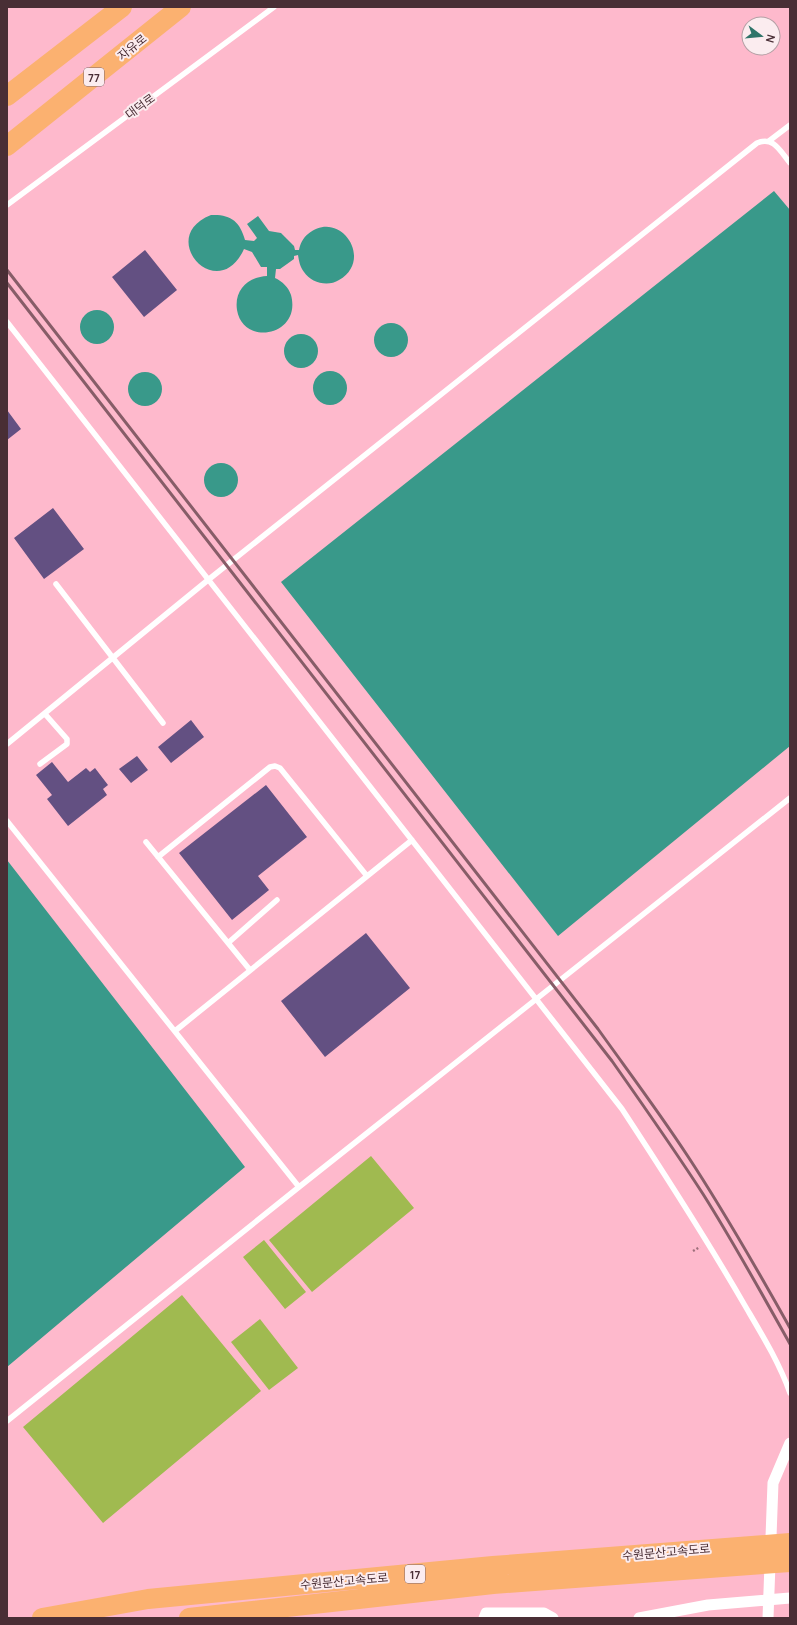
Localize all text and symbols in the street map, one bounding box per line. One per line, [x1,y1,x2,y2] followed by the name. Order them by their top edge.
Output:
[741,16,781,56] north arrow
[114,30,150,64] street label: 자유로
[763,33,779,45] text: N
[84,68,104,86] road number: 77
[122,89,158,123] street label: 대덕로
[621,1540,711,1564] street label: 수원문산고속도로
[405,1565,425,1583] road number: 17
[299,1569,389,1593] street label: 수원문산고속도로

